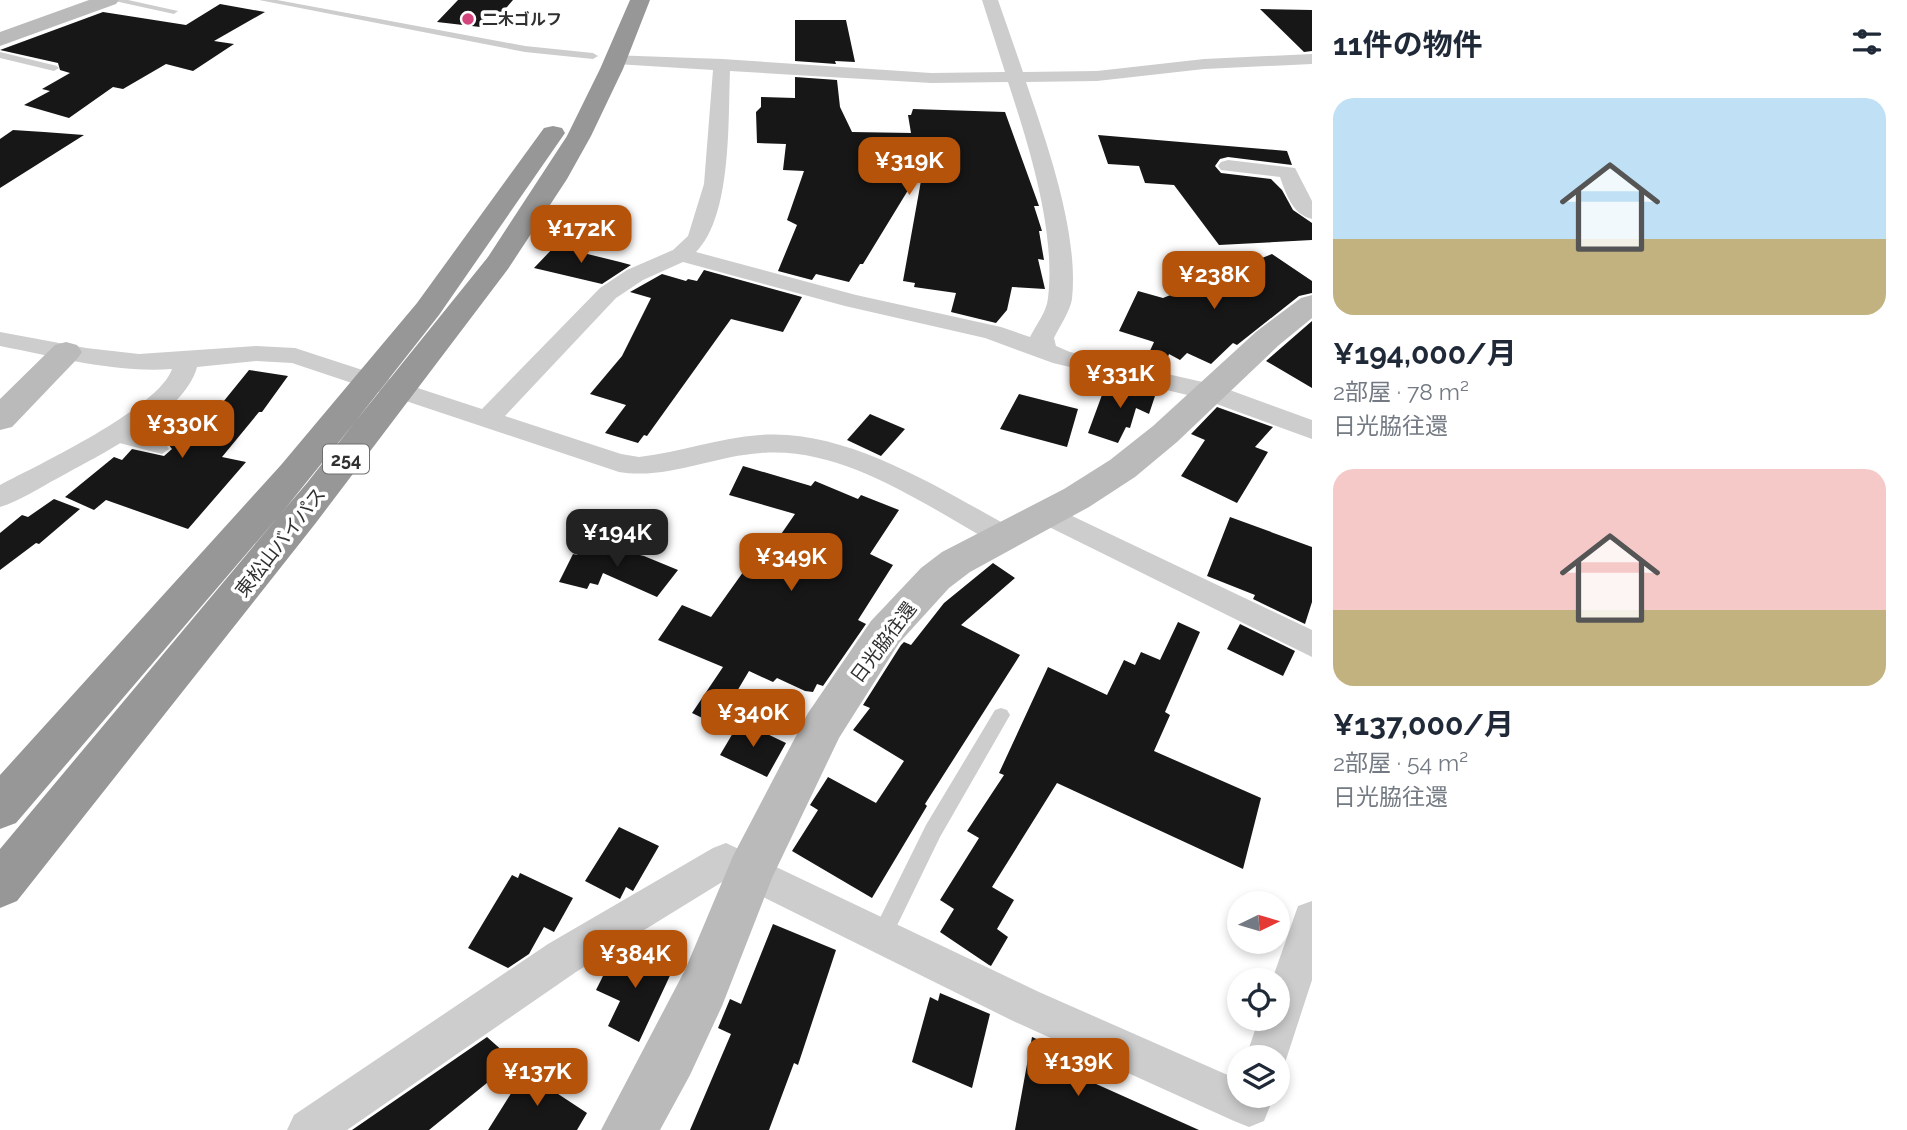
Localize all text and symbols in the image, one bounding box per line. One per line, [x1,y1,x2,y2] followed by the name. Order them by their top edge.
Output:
[482,10,562,29] place label: 二木ゴルフ
[460,11,476,27] marker: 二木ゴルフ
[1848,23,1886,61] icon: filters
[1333,27,1483,62] text: 11件の物件
[860,138,958,197] pin: ¥319K
[1547,144,1673,270] icon: home
[874,146,944,173] text: ¥319K
[532,205,630,265] pin: ¥172K
[546,214,616,241] text: ¥172K
[1165,252,1263,311] pin: ¥238K
[1178,260,1250,287] text: ¥238K
[1333,336,1517,371] text: ¥194,000/月
[1071,350,1169,410] pin: ¥331K
[1086,359,1154,386] text: ¥331K
[1333,378,1469,405] text: 2部屋 · 78 m²
[133,400,231,460] pin: ¥330K
[146,409,218,436] text: ¥330K
[1333,412,1448,439] text: 日光脇往還
[323,444,369,474] road number: 254
[231,483,329,601] street label: 東松山バイパス
[568,510,666,569] pin: ¥194K
[1547,515,1673,641] icon: home
[582,518,652,545] text: ¥194K
[742,534,840,593] pin: ¥349K
[755,542,827,569] text: ¥349K
[846,597,920,687] street label: 日光脇往還
[704,690,802,749] pin: ¥340K
[717,698,789,725] text: ¥340K
[1333,707,1514,742] text: ¥137,000/月
[1333,749,1468,776] text: 2部屋 · 54 m²
[1333,783,1448,810] text: 日光脇往還
[1227,891,1290,954] north arrow
[1227,891,1290,1108] map controls
[586,930,684,990] pin: ¥384K
[599,939,671,966] text: ¥384K
[1227,968,1290,1031] button: locate
[1029,1038,1127,1098] pin: ¥139K
[1227,1045,1290,1108] button: layers
[1043,1047,1113,1074] text: ¥139K
[488,1048,586,1108] pin: ¥137K
[503,1057,571,1084] text: ¥137K

